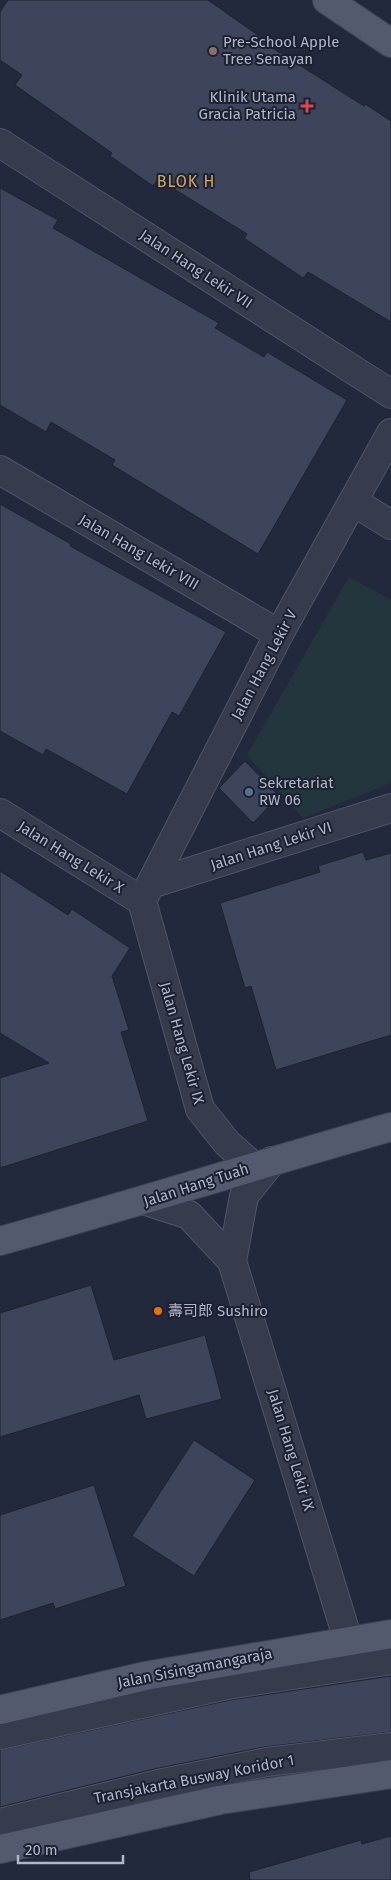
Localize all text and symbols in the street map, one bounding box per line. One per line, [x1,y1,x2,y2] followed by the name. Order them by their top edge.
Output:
[223,33,339,68] place label: Pre-School Apple Tree Senayan
[207,45,219,57] marker: Pre-School Apple Tree Senayan
[199,88,296,123] place label: Klinik Utama Gracia Patricia
[300,99,314,113] marker: Klinik Utama Gracia Patricia
[157,172,215,191] district label: BLOK H
[136,226,256,312] street label: Jalan Hang Lekir VII
[76,510,202,594] street label: Jalan Hang Lekir VIII
[227,606,301,723] street label: Jalan Hang Lekir V
[259,774,334,809] place label: Sekretariat RW 06
[243,786,255,798] marker: Sekretariat RW 06
[15,817,128,897] street label: Jalan Hang Lekir X
[208,818,334,874] street label: Jalan Hang Lekir VI
[156,980,208,1107] street label: Jalan Hang Lekir IX
[141,1160,251,1210] street label: Jalan Hang Tuah
[168,1302,268,1320] place label: 壽司郎 Sushiro
[152,1305,164,1317] marker: 壽司郎 Sushiro
[264,1387,318,1514] street label: Jalan Hang Lekir IX
[116,1644,274,1692] street label: Jalan Sisingamangaraja
[92,1751,296,1807] street label: Transjakarta Busway Koridor 1
[18,1832,122,1864] scale bar
[25,1841,58,1859] text: 20 m

